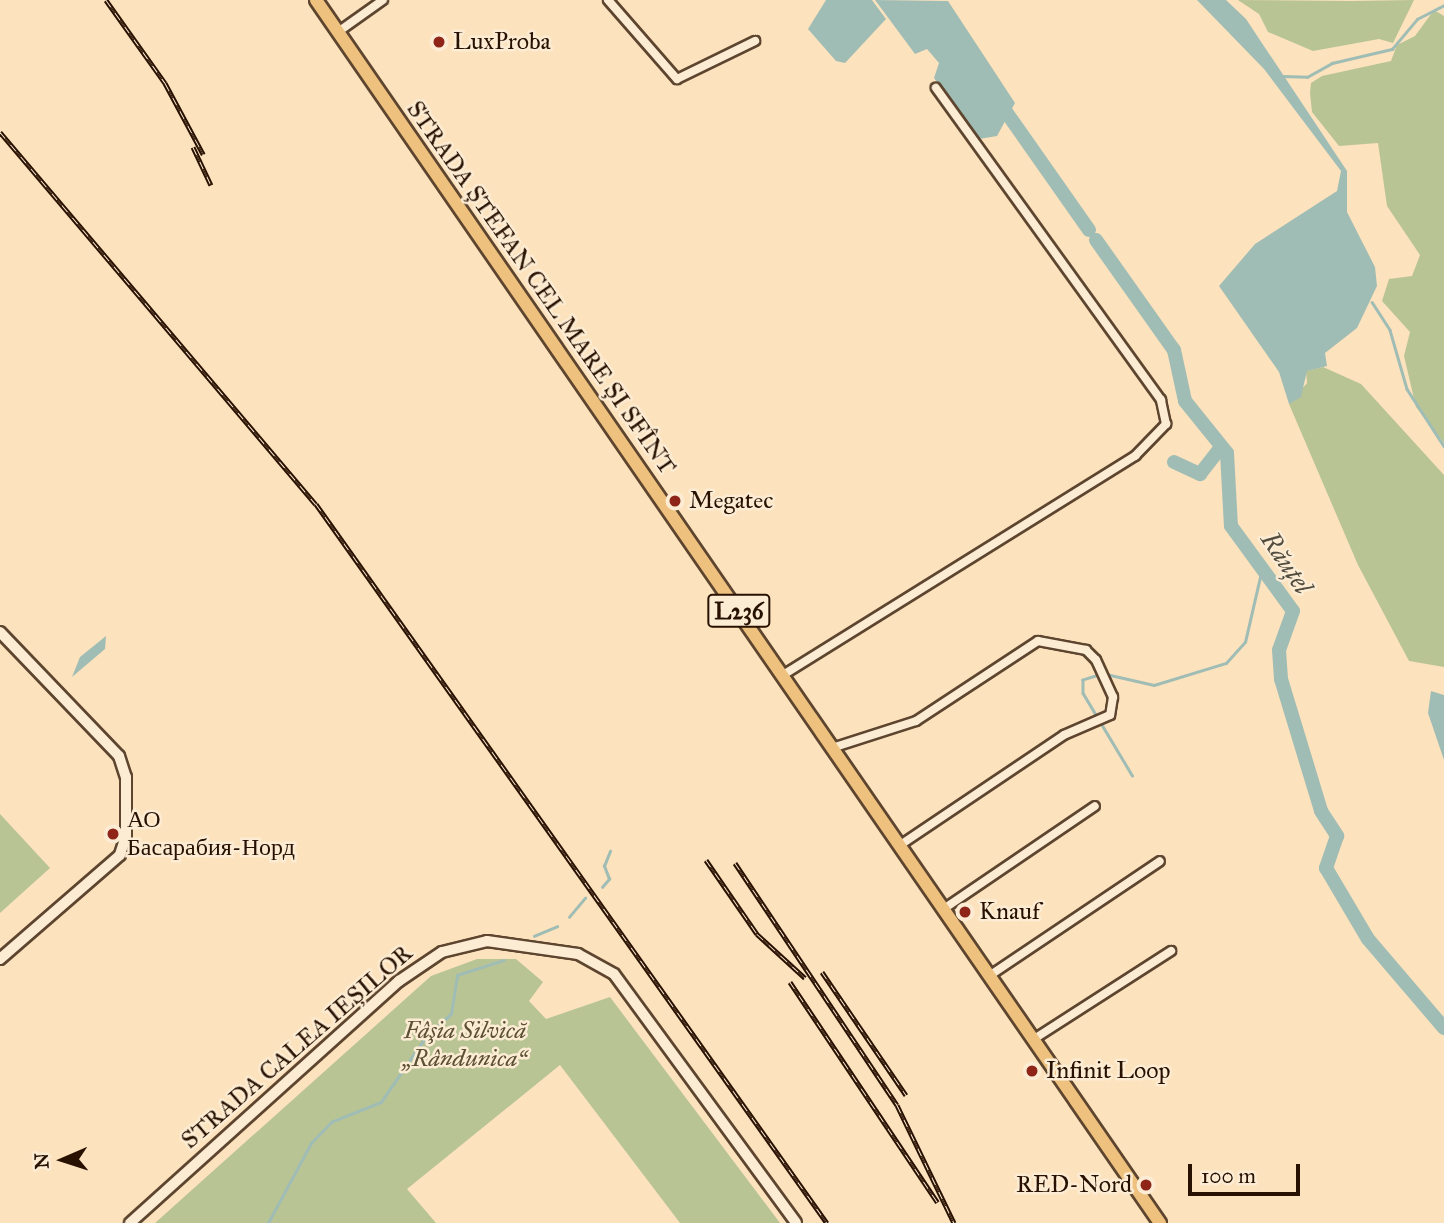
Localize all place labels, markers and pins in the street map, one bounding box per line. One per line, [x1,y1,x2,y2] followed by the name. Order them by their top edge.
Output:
[453,28,551,56] place label: LuxProba
[431,34,447,50] marker: LuxProba
[689,487,773,515] place label: Megatec
[667,493,683,509] marker: Megatec
[127,806,295,862] place label: АО Басарабия-Норд
[105,826,121,842] marker: АО Басарабия-Норд
[979,898,1040,926] place label: Knauf
[957,904,973,920] marker: Knauf
[1046,1057,1171,1085] place label: Infinit Loop
[1024,1063,1040,1079] marker: Infinit Loop
[1016,1171,1132,1199] place label: RED-Nord
[1138,1177,1154,1193] marker: RED-Nord

